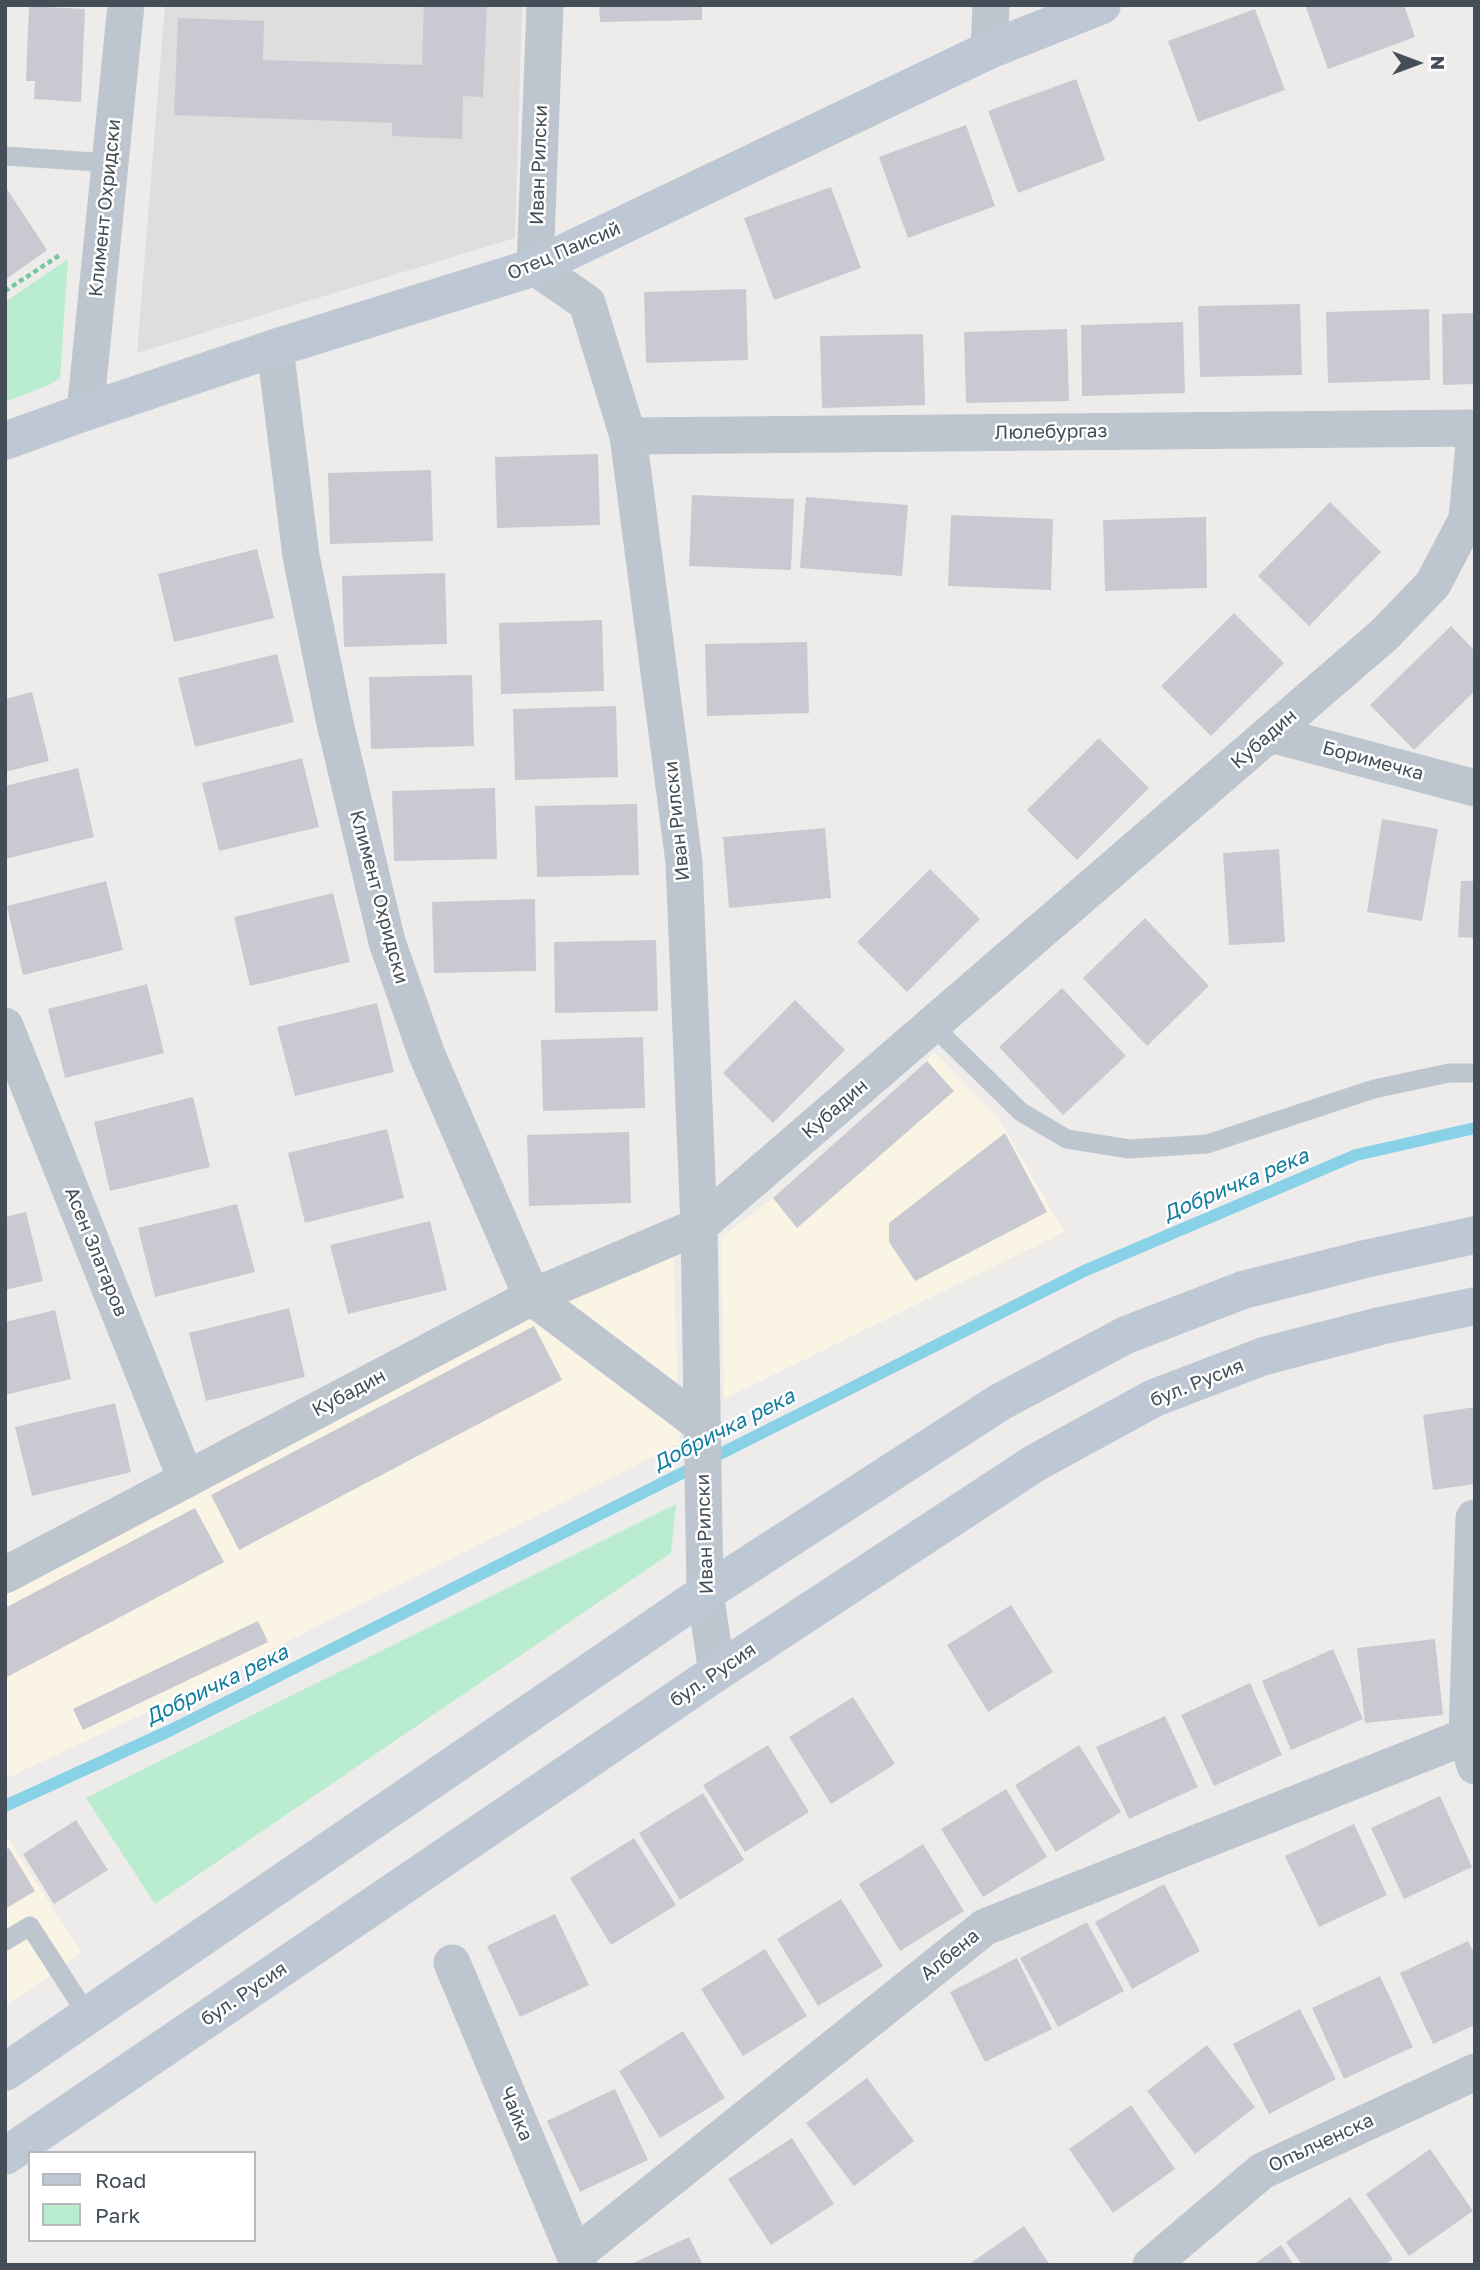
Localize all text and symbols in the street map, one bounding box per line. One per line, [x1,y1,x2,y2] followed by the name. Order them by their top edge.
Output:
[1382,28,1452,98] north arrow
[1427,56,1450,70] text: N
[526,105,552,225] street label: Иван Рилски
[84,118,126,298] street label: Климент Охридски
[504,217,624,285] street label: Отец Паисий
[995,420,1107,444] street label: Люлебургаз
[1226,704,1302,774] street label: Кубадин
[1320,737,1426,785] street label: Боримечка
[659,760,695,882] street label: Иван Рилски
[345,808,413,986] street label: Климент Охридски
[797,1074,873,1144] street label: Кубадин
[1160,1143,1312,1227] water label: Добричка река
[60,1184,132,1320] street label: Асен Златаров
[1147,1354,1247,1412] street label: бул. Русия
[308,1364,390,1422] street label: Кубадин
[649,1383,799,1477] water label: Добричка река
[692,1474,718,1594] street label: Иван Рилски
[666,1638,760,1712] street label: бул. Русия
[142,1640,292,1730] water label: Добричка река
[916,1924,984,1986] street label: Албена
[197,1957,291,2031] street label: бул. Русия
[494,2084,538,2144] street label: Чайка
[1265,2109,1377,2177] street label: Опълченска
[28,2151,256,2242] legend
[95,2167,146,2193] text: Road
[95,2202,140,2228] text: Park

